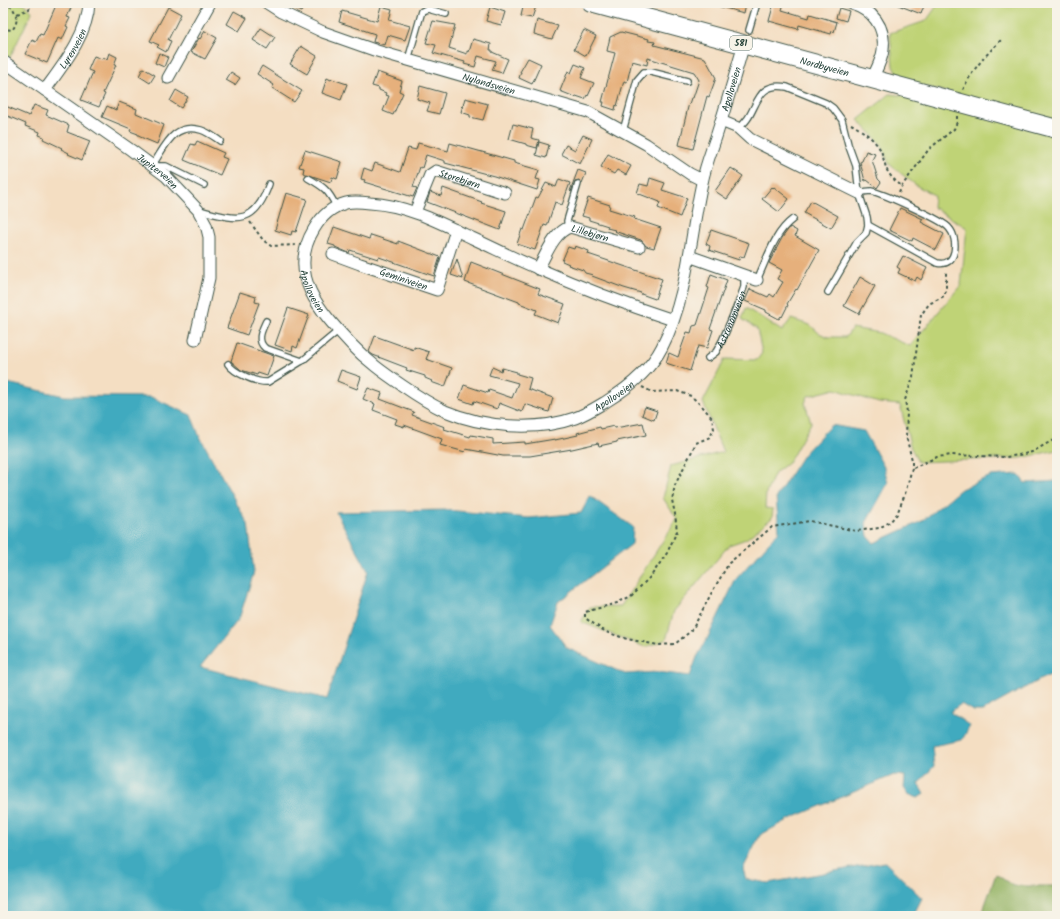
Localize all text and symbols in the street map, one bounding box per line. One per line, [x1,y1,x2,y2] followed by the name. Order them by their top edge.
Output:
[56,26,92,73] street label: Lyrenveien
[730,36,752,50] road number: 581
[798,53,851,81] street label: Nordbyveien
[718,65,746,114] street label: Apolloveien
[460,69,517,100] street label: Nylandsveien
[133,150,181,193] street label: Jupiterveien
[437,165,482,194] street label: Storebjørn
[569,221,610,247] street label: Lillebjørn
[377,264,430,295] street label: Geminiveien
[295,269,328,316] street label: Apolloveien
[713,289,751,351] street label: Astronomveien
[591,377,638,416] street label: Apolloveien

